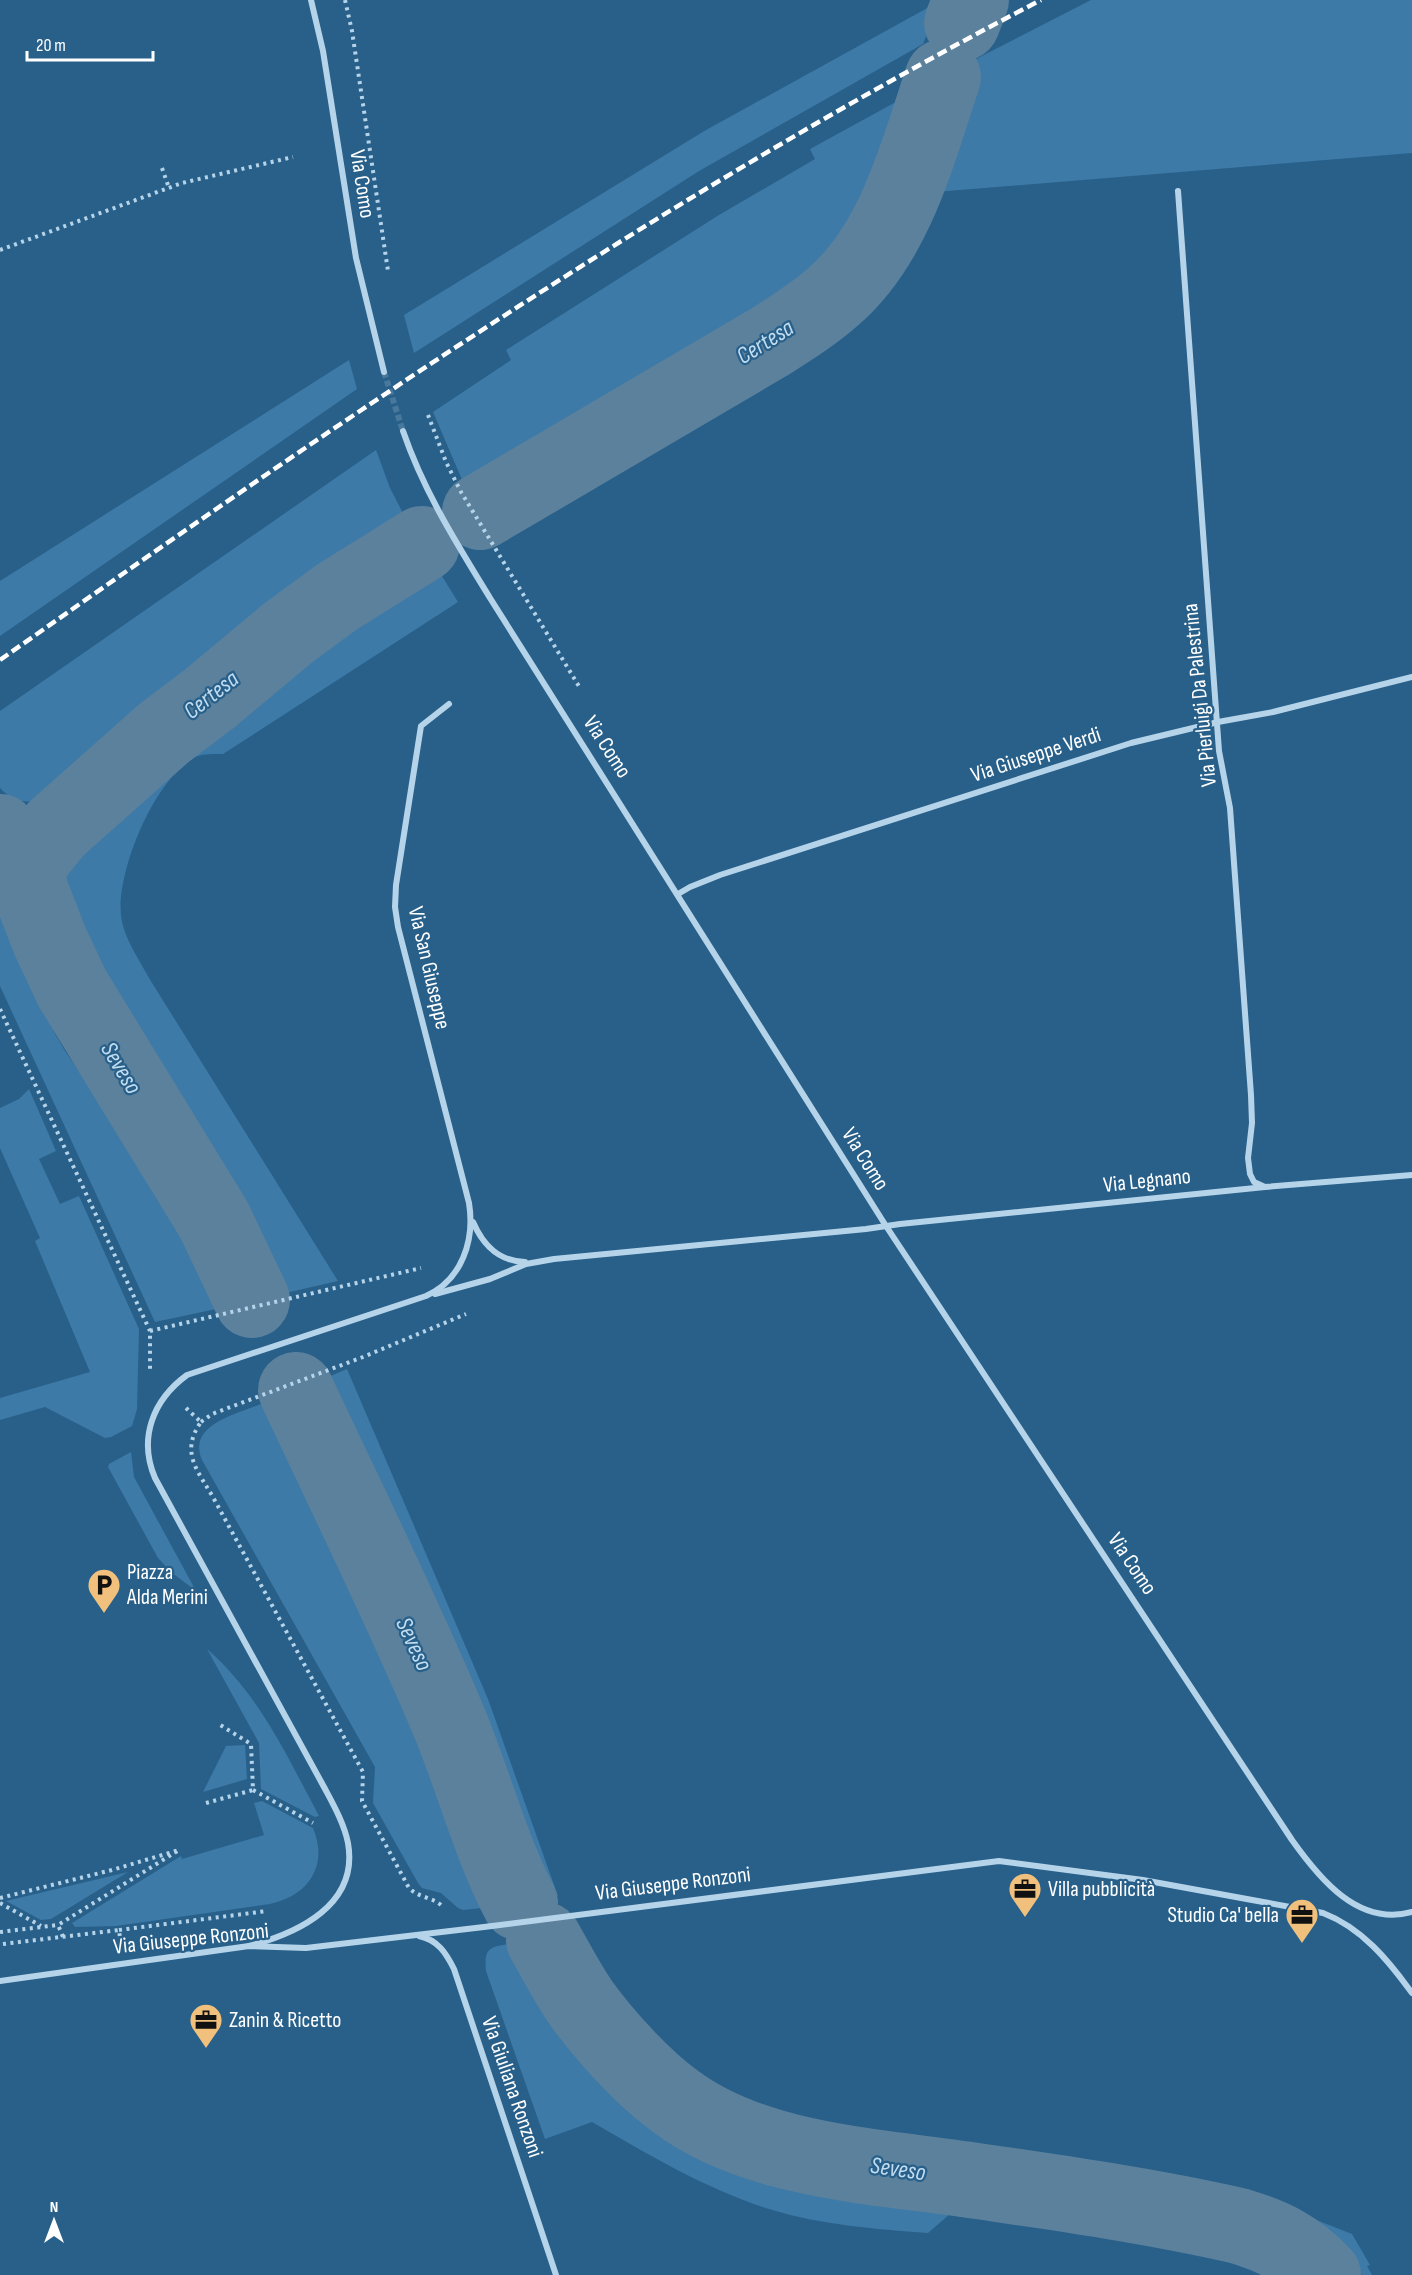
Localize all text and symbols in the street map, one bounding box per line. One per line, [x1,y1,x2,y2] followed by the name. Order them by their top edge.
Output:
[27,24,153,62] scale bar
[36,35,66,56] text: 20 m
[343,148,381,220] street label: Via Como
[731,313,799,371] water label: Certesa
[1177,602,1223,788] street label: Via Pierluigi Da Palestrina
[178,664,245,726] water label: Certesa
[577,711,637,783] street label: Via Como
[968,721,1104,789] street label: Via Giuseppe Verdi
[402,904,456,1032] street label: Via San Giuseppe
[94,1037,148,1100] water label: Seveso
[835,1123,895,1195] street label: Via Como
[1102,1163,1192,1199] street label: Via Legnano
[1102,1528,1162,1600] street label: Via Como
[126,1559,208,1611] place label: Piazza Alda Merini
[86,1567,122,1614] parking icon: Piazza Alda Merini
[389,1613,439,1676] water label: Seveso
[594,1861,752,1907] street label: Via Giuseppe Ronzoni
[1007,1871,1043,1918] office icon: Villa pubblicità
[1048,1876,1155,1903] place label: Villa pubblicità
[1284,1897,1320,1944] office icon: Studio Ca' bella
[1167,1902,1279,1929] place label: Studio Ca' bella
[112,1917,270,1961] street label: Via Giuseppe Ronzoni
[188,2002,224,2049] office icon: Zanin & Ricetto
[229,2007,341,2034] place label: Zanin & Ricetto
[475,2013,549,2161] street label: Via Giuliana Ronzoni
[868,2151,928,2187] water label: Seveso
[24,2191,84,2251] north arrow
[50,2198,58,2217] text: N

